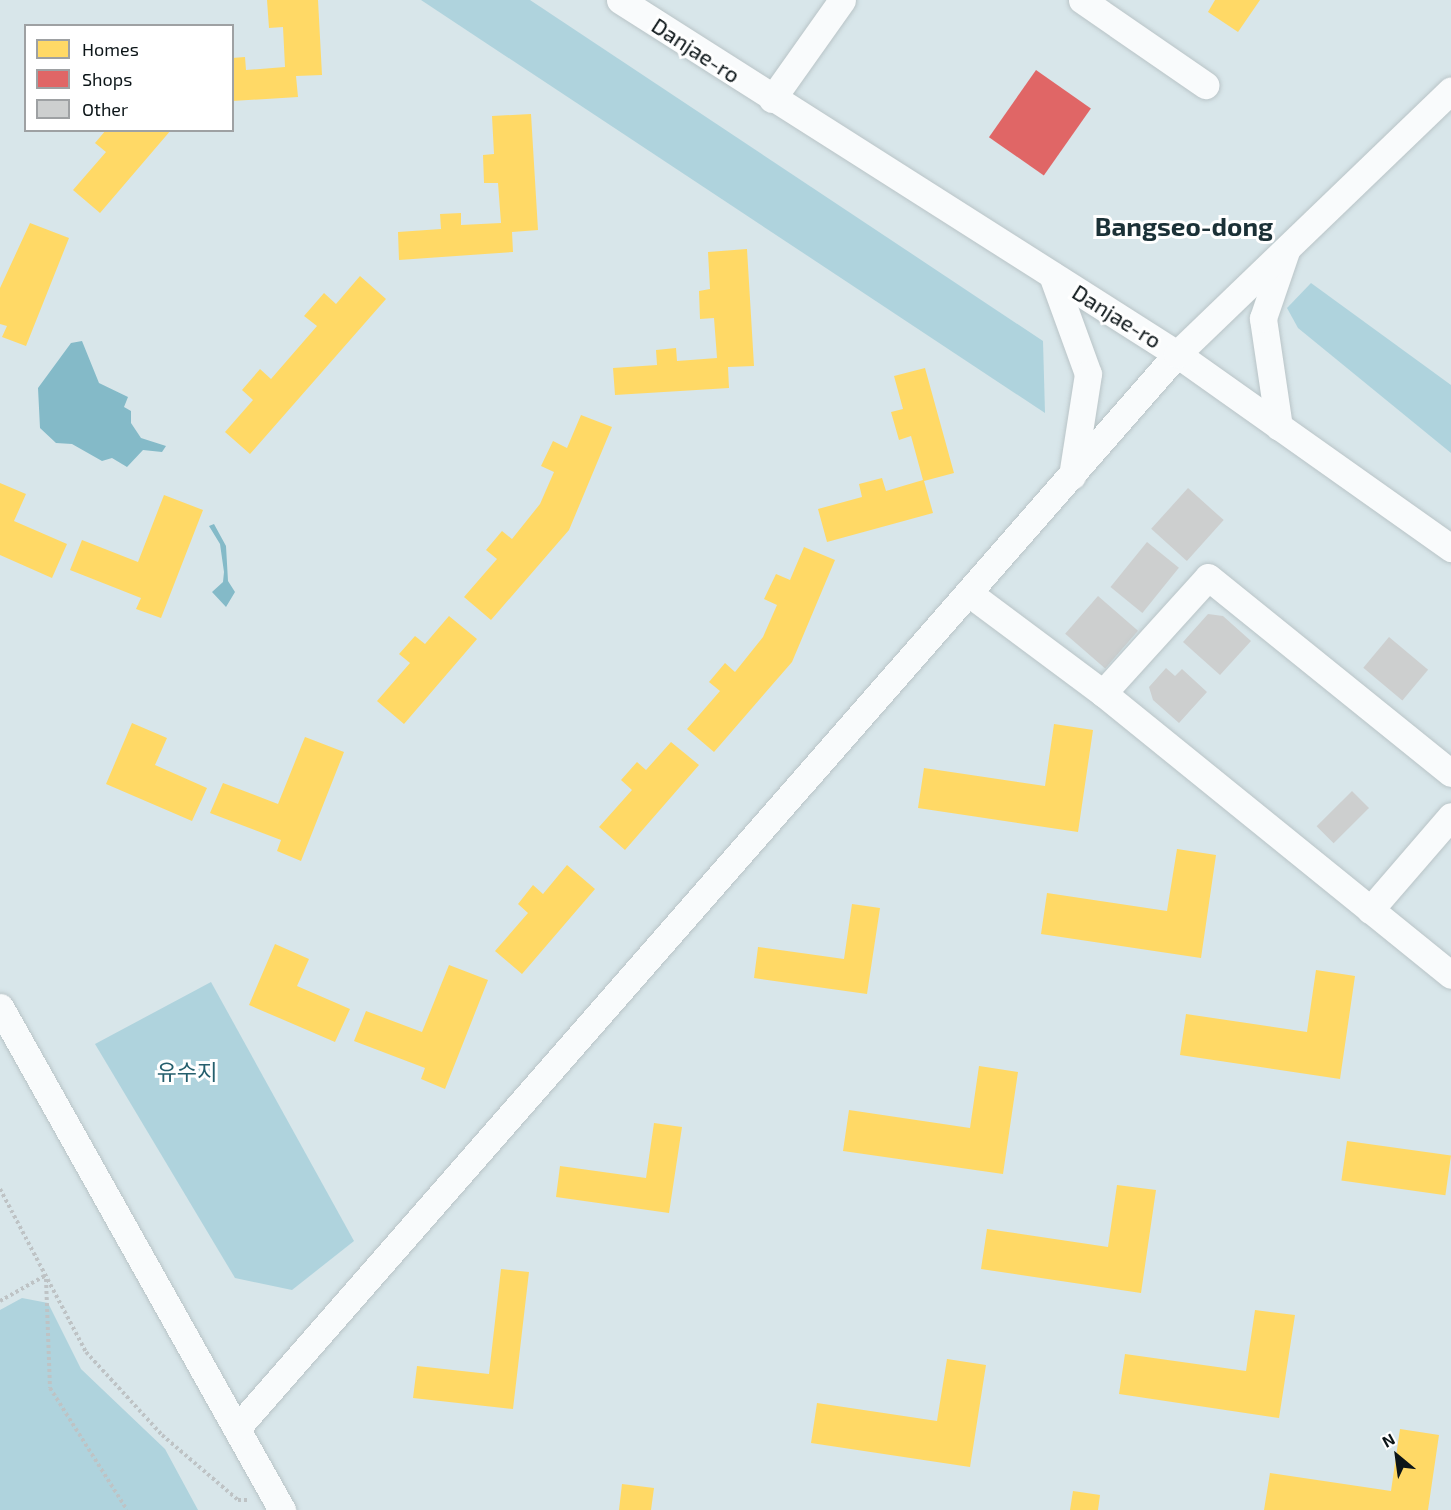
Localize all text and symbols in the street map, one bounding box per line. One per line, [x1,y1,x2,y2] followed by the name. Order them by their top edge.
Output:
[647,12,745,88] street label: Danjae-ro
[24,24,234,132] legend
[82,38,139,60] text: Homes
[82,68,132,90] text: Shops
[82,98,128,120] text: Other
[1095,210,1273,242] district label: Bangseo-dong
[1068,278,1166,354] street label: Danjae-ro
[157,1059,217,1085] park label: 유수지
[1367,1426,1427,1486] north arrow
[1378,1429,1398,1451] text: N

